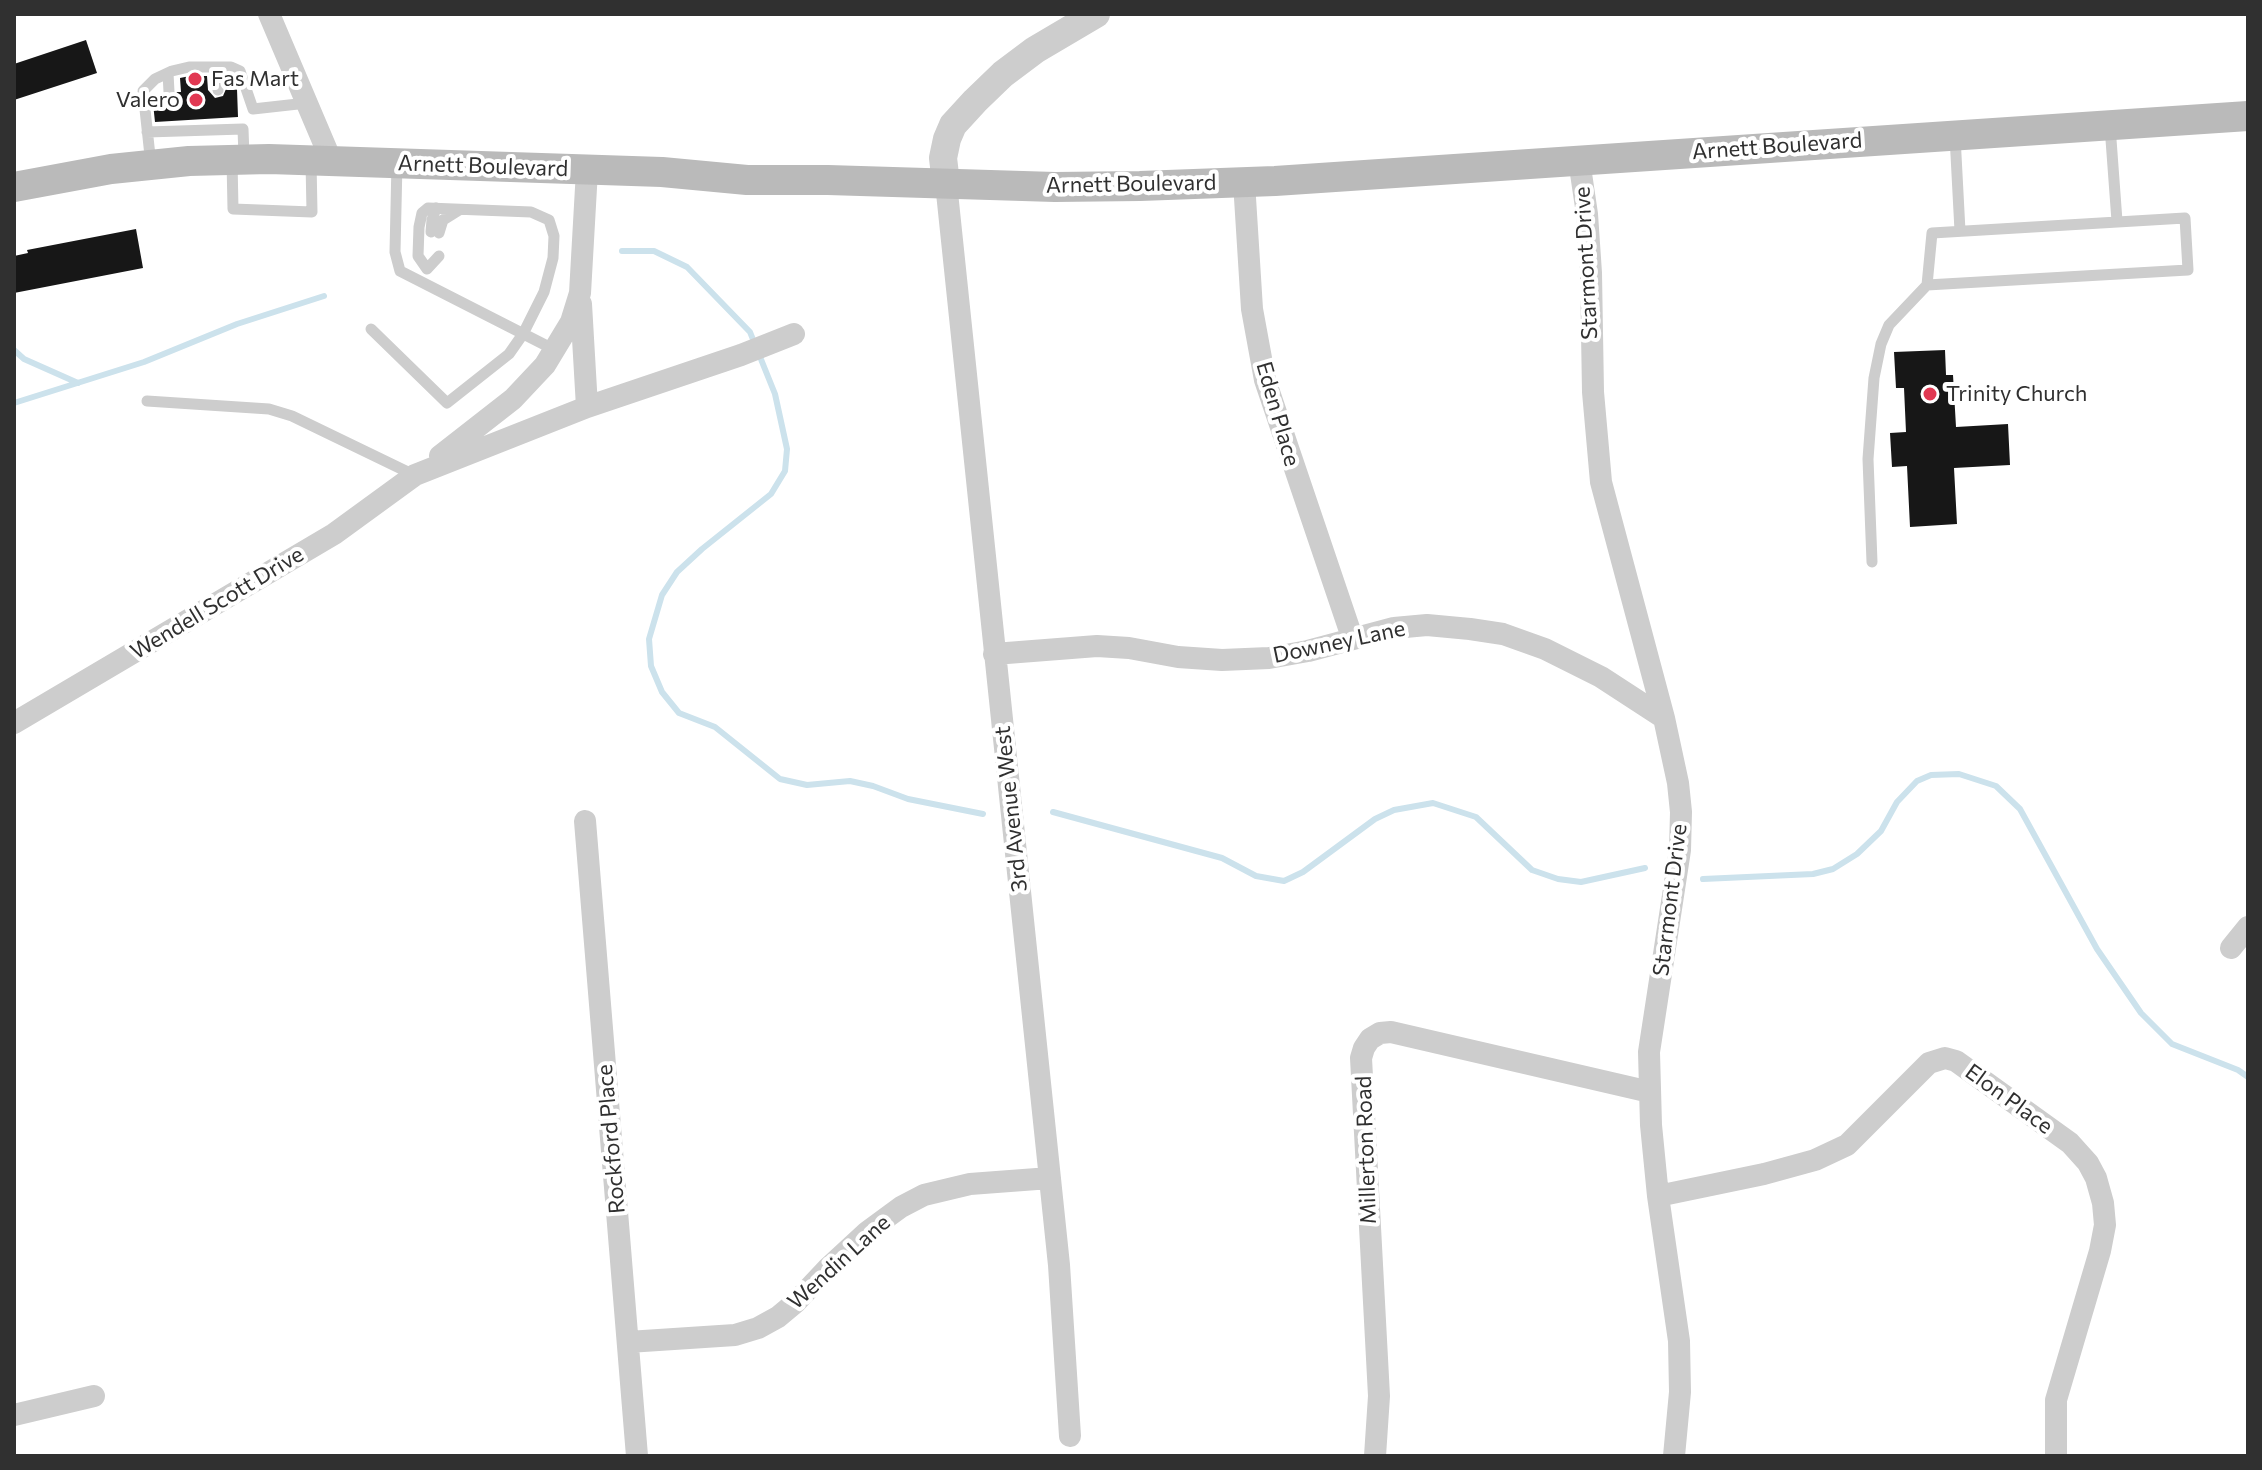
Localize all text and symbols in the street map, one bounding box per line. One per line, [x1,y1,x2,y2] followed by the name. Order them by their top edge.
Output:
[211,66,299,92] place label: Fas Mart
[186,70,204,88] marker: Fas Mart
[116,87,180,113] place label: Valero
[187,91,205,109] marker: Valero
[1691,127,1863,165] street label: Arnett Boulevard
[397,150,569,182] street label: Arnett Boulevard
[1046,169,1216,199] street label: Arnett Boulevard
[1569,186,1603,340] street label: Starmont Drive
[1250,359,1306,469] street label: Eden Place
[1946,381,2087,407] place label: Trinity Church
[1921,385,1939,403] marker: Trinity Church
[126,541,308,665] street label: Wendell Scott Drive
[1271,615,1407,669] street label: Downey Lane
[989,725,1033,893] street label: 3rd Avenue West
[1648,822,1692,978] street label: Starmont Drive
[1960,1058,2058,1140] street label: Elon Place
[591,1063,631,1215] street label: Rockford Place
[1350,1075,1382,1225] street label: Millerton Road
[782,1209,896,1315] street label: Wendin Lane

